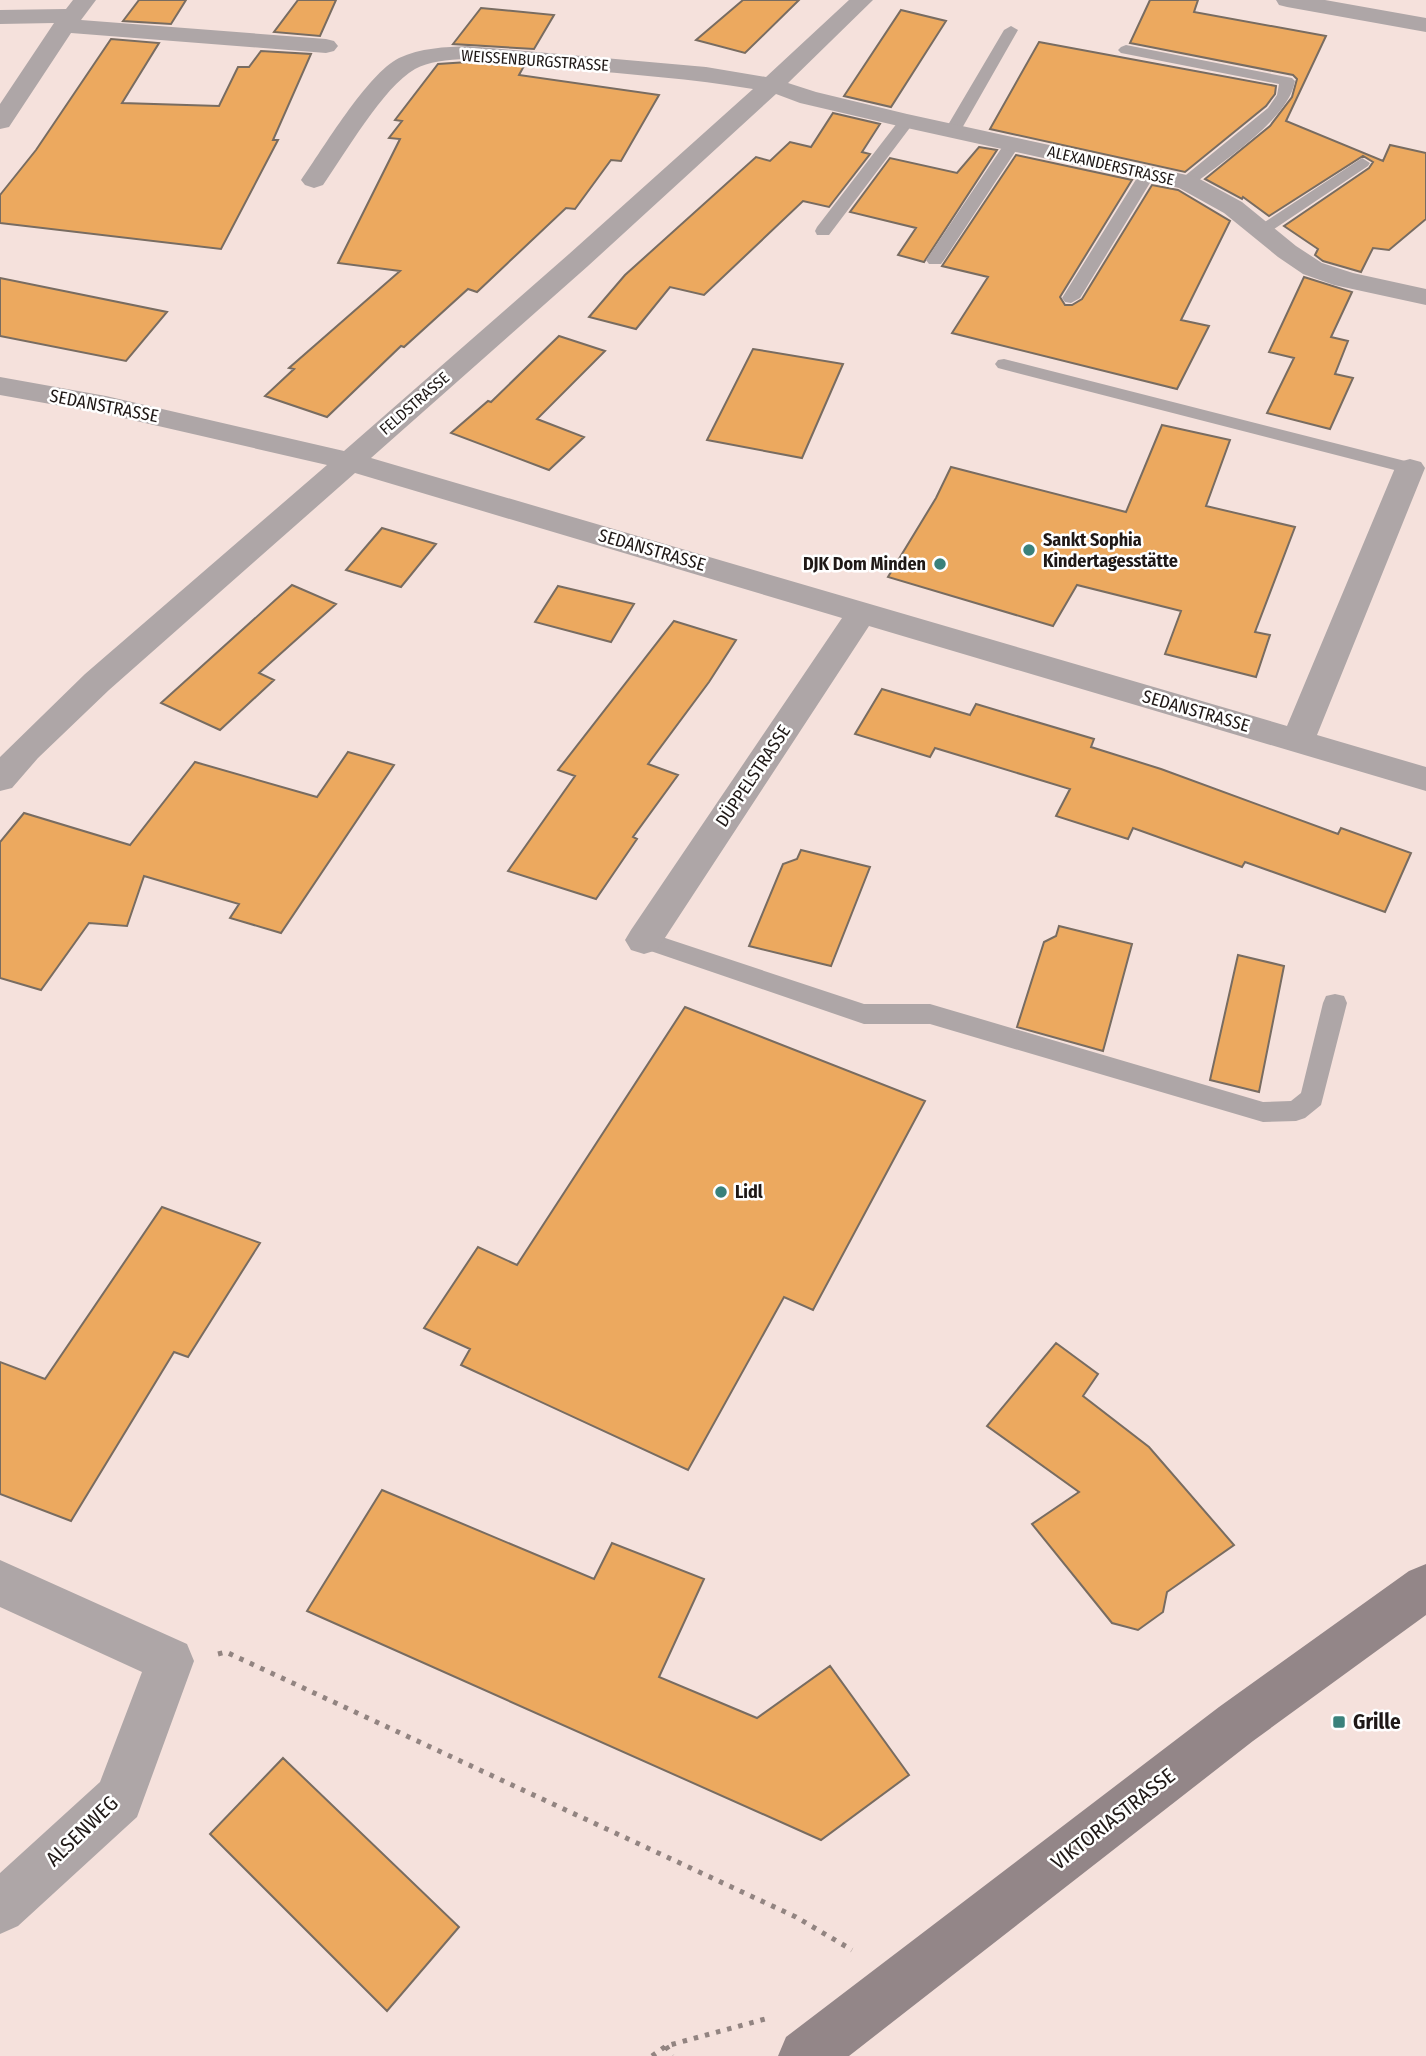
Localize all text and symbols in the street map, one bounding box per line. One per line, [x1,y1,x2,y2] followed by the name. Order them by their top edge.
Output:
[461,46,609,75] street label: WEISSENBURGSTRASSE
[1046,142,1176,189] street label: ALEXANDERSTRASSE
[376,368,453,439] street label: FELDSTRASSE
[48,385,160,427] street label: SEDANSTRASSE
[596,524,708,576] street label: SEDANSTRASSE
[1043,529,1178,572] place label: Sankt Sophia Kindertagesstätte
[1021,542,1037,558] marker: Sankt Sophia Kindertagesstätte
[803,553,926,575] place label: DJK Dom Minden
[932,556,948,572] marker: DJK Dom Minden
[1140,685,1252,737] street label: SEDANSTRASSE
[711,721,795,831] street label: DÜPPELSTRASSE
[735,1181,763,1203] place label: Lidl
[713,1184,729,1200] marker: Lidl
[1353,1709,1401,1735] place label: Grille
[1331,1714,1347,1730] marker: Grille
[1046,1762,1180,1875] street label: VIKTORIASTRASSE
[40,1790,124,1872] street label: ALSENWEG

